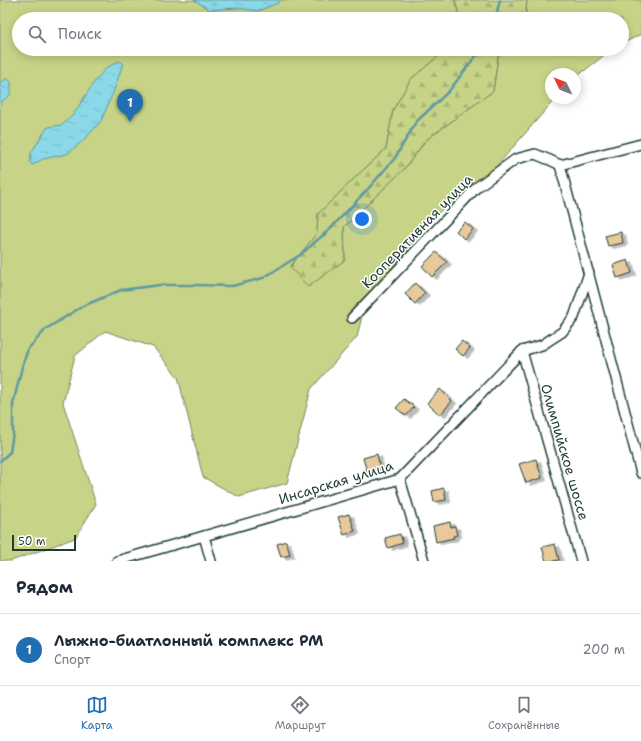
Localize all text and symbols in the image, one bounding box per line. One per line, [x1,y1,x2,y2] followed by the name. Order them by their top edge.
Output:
[12,12,629,56] search box
[26,23,48,45] icon: search
[58,24,102,44] text: Поиск
[545,68,581,104] north arrow
[117,89,143,122] pin: 1
[358,170,477,292] street label: Кооперативная улица
[352,209,372,229] your location
[537,382,593,522] street label: Олимпийское шоссе
[276,456,396,508] street label: Инсарская улица
[12,533,76,552] scale bar
[18,534,46,549] text: 50 m
[16,576,73,598] text: Рядом
[54,631,324,651] text: Лыжно-биатлонный комплекс РМ
[26,641,32,658] text: 1
[583,641,625,658] text: 200 m
[54,651,90,668] text: Спорт
[81,694,113,733] tab: Карта
[275,694,326,733] tab: Маршрут
[488,694,560,733] tab: Сохранённые

